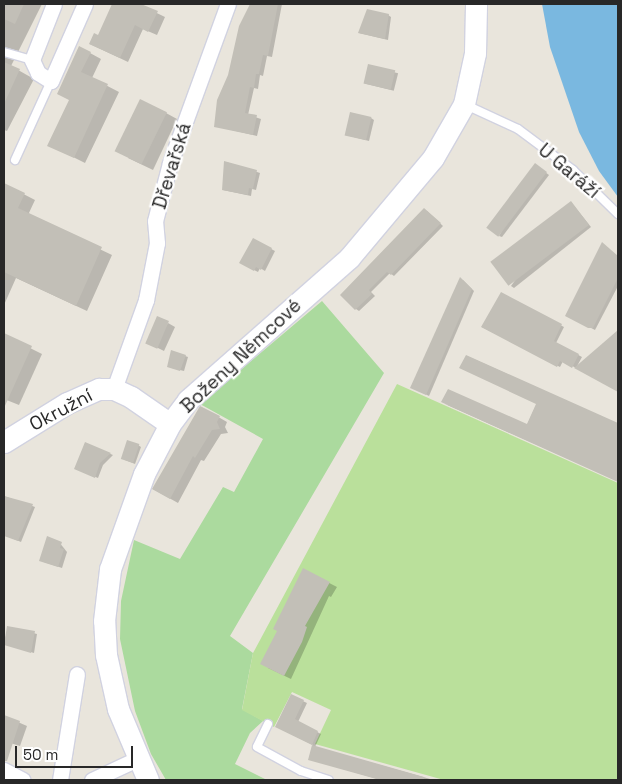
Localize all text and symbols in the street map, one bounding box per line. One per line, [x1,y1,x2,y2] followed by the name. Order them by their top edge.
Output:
[148,120,196,212] street label: Dřevařská
[534,139,604,203] street label: U Garáží
[176,294,306,418] street label: Boženy Němcové
[26,384,96,436] street label: Okružní
[18,736,135,768] scale bar
[23,745,58,764] text: 50 m

